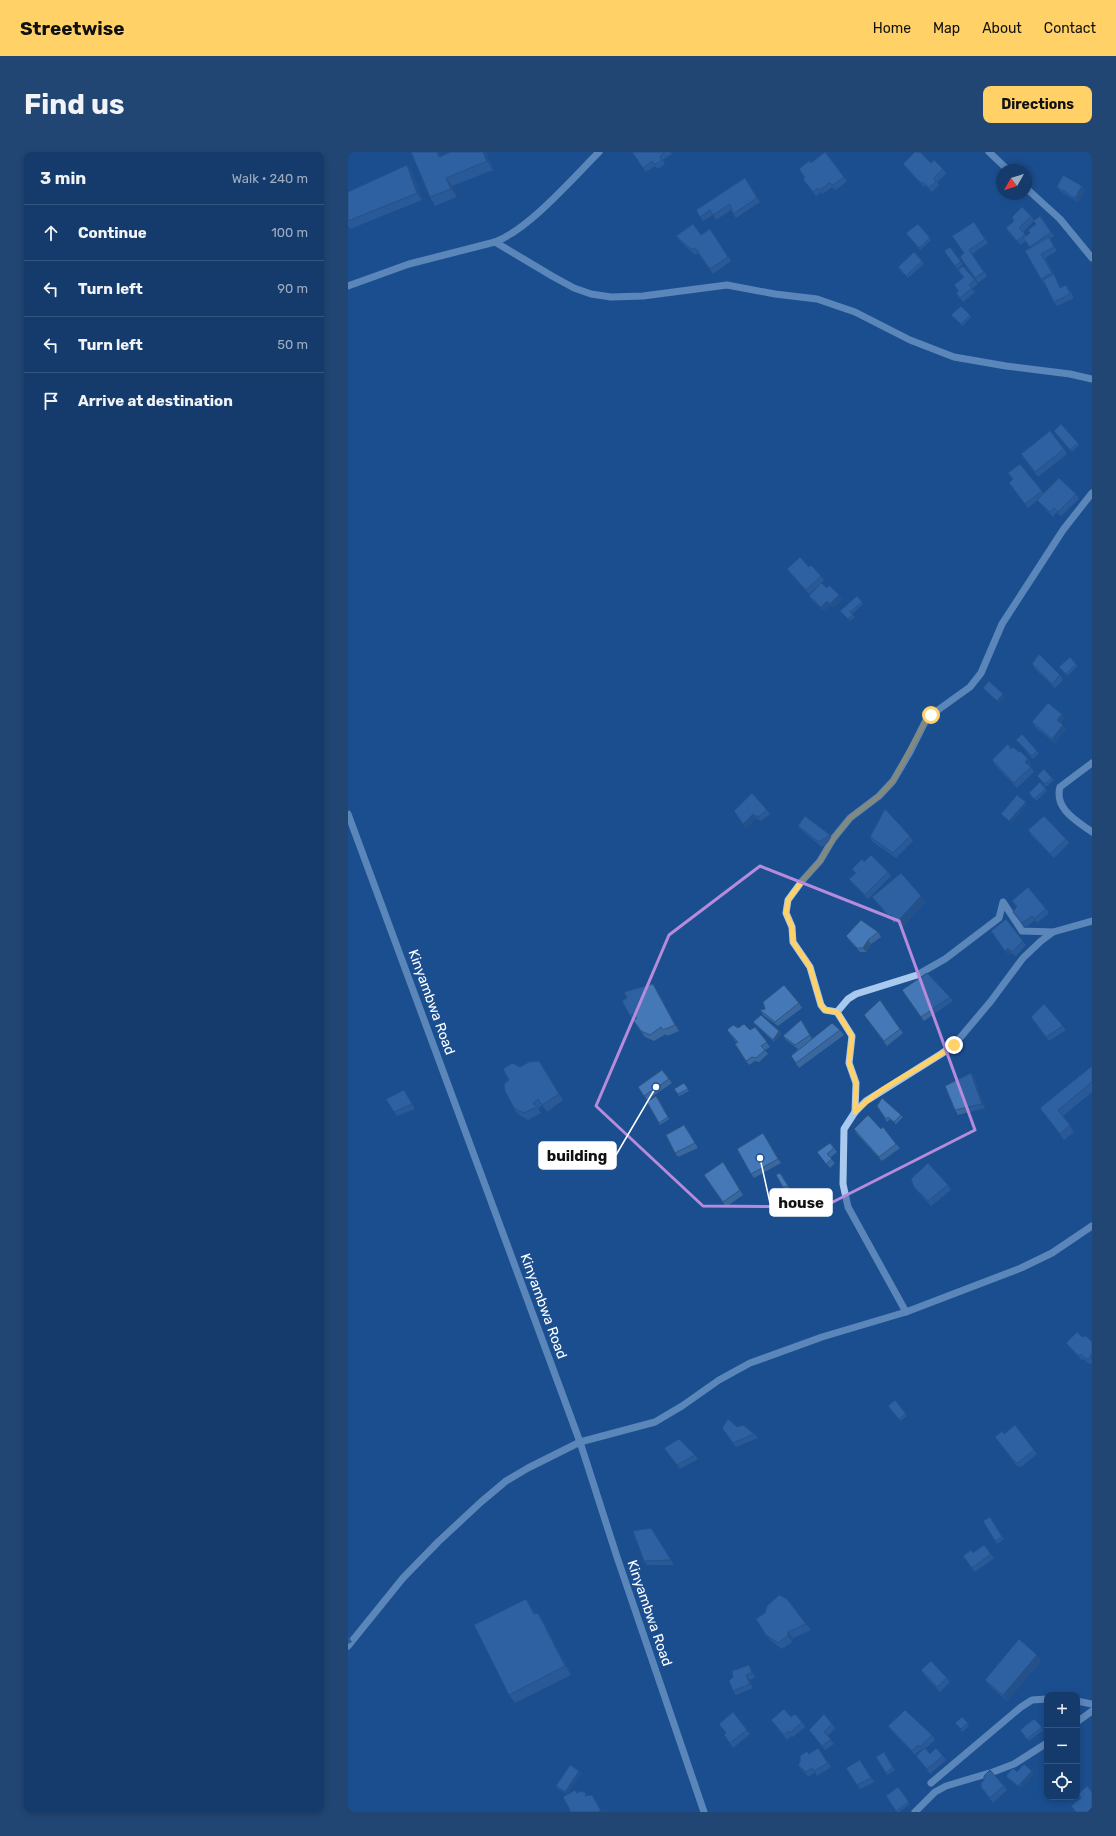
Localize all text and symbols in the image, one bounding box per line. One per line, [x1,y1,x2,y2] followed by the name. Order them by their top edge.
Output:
[20,17,125,40] text: Streetwise
[873,20,911,37] text: Home
[933,20,960,37] text: Map
[982,20,1022,37] text: About
[1044,20,1096,37] text: Contact
[983,86,1092,123] button: Directions
[24,88,124,121] text: Find us
[996,164,1032,200] north arrow
[40,168,86,188] text: 3 min
[232,171,308,186] text: Walk · 240 m
[40,222,62,244] icon: ahead
[78,224,147,242] text: Continue
[271,225,308,240] text: 100 m
[40,278,62,300] icon: left
[78,280,143,298] text: Turn left
[277,281,308,296] text: 90 m
[40,334,62,356] icon: left
[78,336,143,354] text: Turn left
[277,337,308,352] text: 50 m
[40,390,62,412] icon: arrive
[78,392,233,410] text: Arrive at destination
[922,706,940,724] route start
[405,947,459,1057] street label: Kinyambwa Road
[945,1036,963,1054] route end
[539,1142,616,1169] callout: building
[547,1147,607,1165] text: building
[770,1189,832,1216] callout: house
[778,1194,824,1212] text: house
[517,1251,571,1361] street label: Kinyambwa Road
[623,1558,676,1668] street label: Kinyambwa Road
[1044,1692,1080,1800] map controls
[1044,1692,1080,1728] button: +
[1044,1728,1080,1764] button: −
[1044,1764,1080,1800] button: locate

